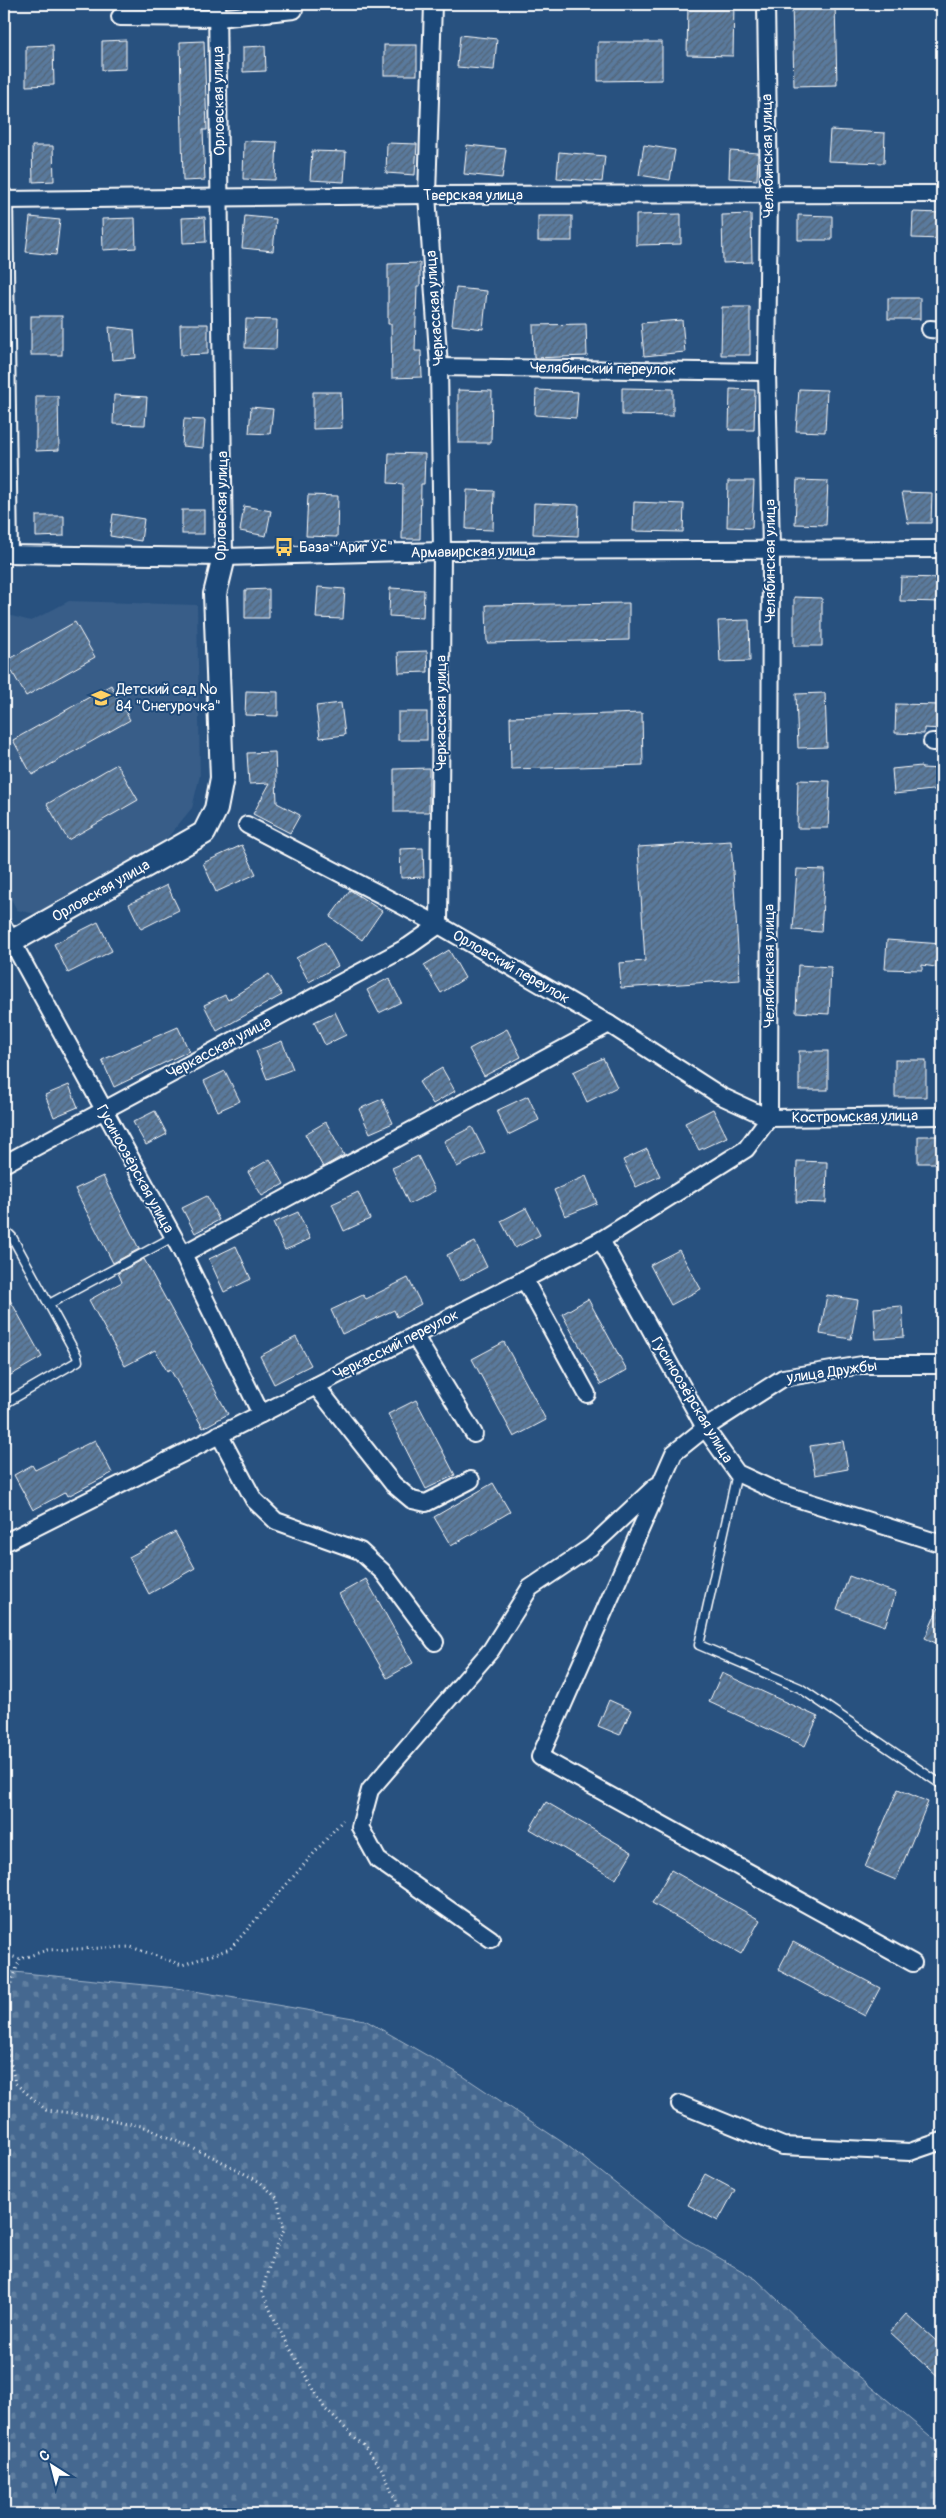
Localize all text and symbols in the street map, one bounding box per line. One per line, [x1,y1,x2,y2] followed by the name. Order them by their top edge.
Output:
[209,46,229,156] street label: Орловская улица
[757,94,779,218] street label: Челябинская улица
[423,186,523,205] street label: Тверская улица
[421,250,449,366] street label: Черкасская улица
[530,358,677,380] street label: Челябинский переулок
[212,451,232,561] street label: Орловская улица
[761,499,780,623] street label: Челябинская улица
[273,536,295,558] bus stop icon: База "Ариг Ус"
[299,538,393,557] place label: База "Ариг Ус"
[410,541,536,563] street label: Армавирская улица
[432,655,451,771] street label: Черкасская улица
[115,680,221,716] place label: Детский сад № 84 "Снегурочка"
[90,687,112,709] school or university icon: Детский сад № 84 "Снегурочка"
[49,855,153,927] street label: Орловская улица
[760,904,779,1028] street label: Челябинская улица
[449,926,573,1008] street label: Орловский переулок
[163,1012,275,1084] street label: Черкасская улица
[92,1101,178,1237] street label: Гусиноозёрская улица
[792,1106,918,1128] street label: Костромская улица
[330,1305,462,1385] street label: Черкасский переулок
[647,1333,737,1467] street label: Гусиноозёрская улица
[785,1356,878,1388] street label: улица Дружбы
[28,2440,78,2490] north arrow
[36,2446,53,2465] text: С

